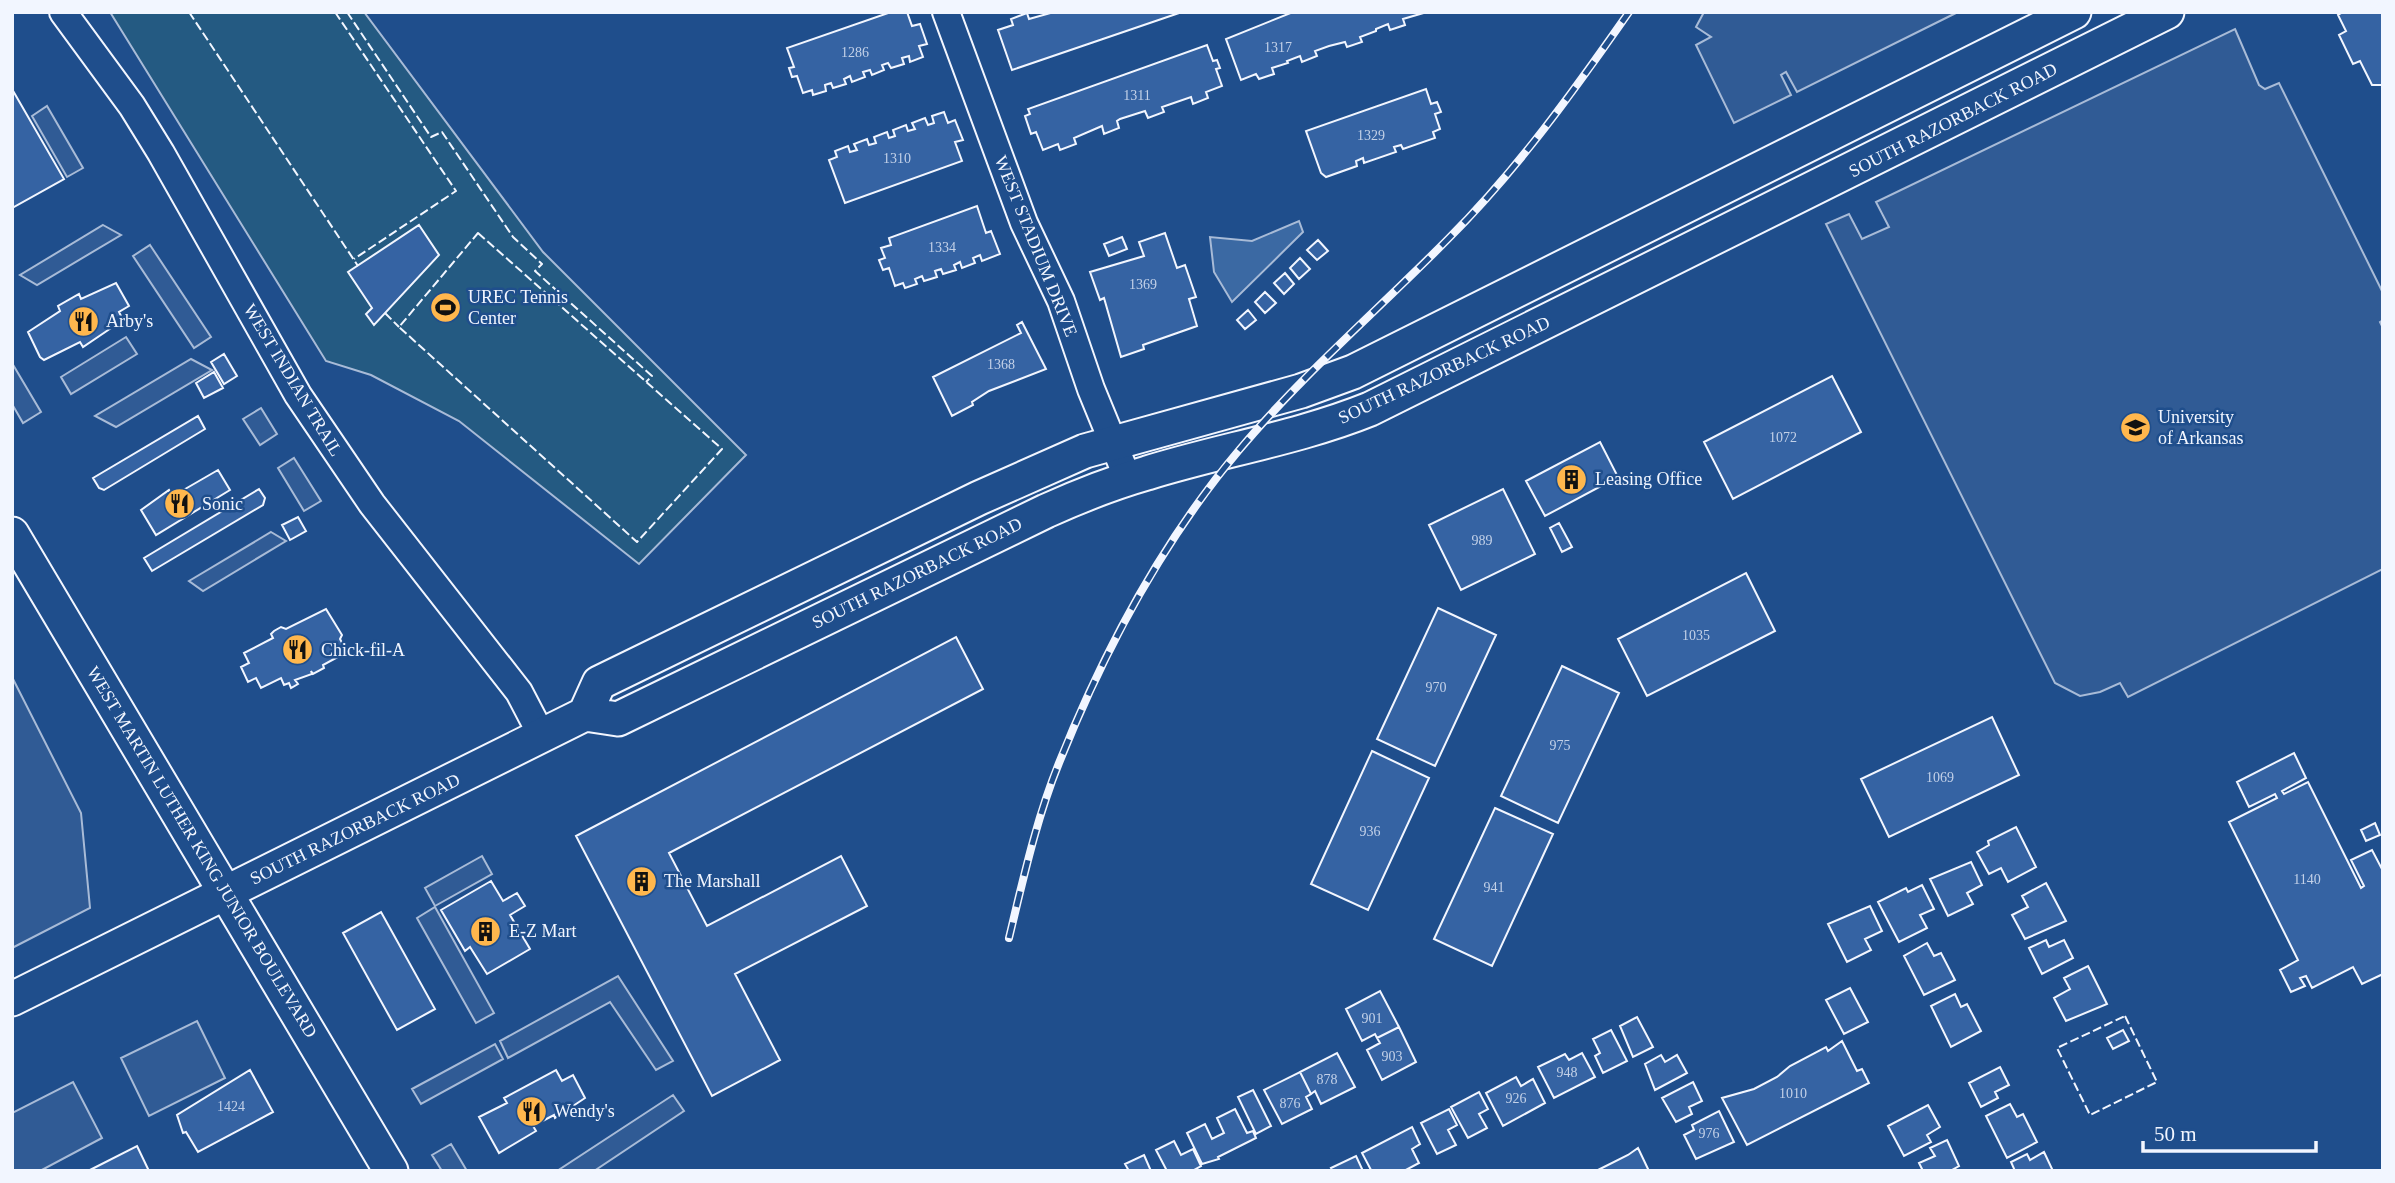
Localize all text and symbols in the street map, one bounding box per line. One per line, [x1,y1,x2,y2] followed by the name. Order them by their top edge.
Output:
[1264,40,1292,55] house number: 1317
[841,45,869,60] house number: 1286
[1846,59,2060,181] street label: SOUTH RAZORBACK ROAD
[1123,88,1151,103] house number: 1311
[1357,128,1385,143] house number: 1329
[883,151,911,166] house number: 1310
[991,153,1081,339] street label: WEST STADIUM DRIVE
[928,240,956,255] house number: 1334
[1129,277,1157,292] house number: 1369
[468,287,568,328] place label: UREC Tennis Center
[428,290,462,324] sports icon: UREC Tennis Center
[240,300,346,460] street label: WEST INDIAN TRAIL
[66,304,100,338] restaurant icon: Arby's
[106,311,153,331] place label: Arby's
[1335,312,1553,428] street label: SOUTH RAZORBACK ROAD
[987,357,1015,372] house number: 1368
[2158,407,2243,448] place label: University of Arkansas
[2118,410,2152,444] school or university icon: University of Arkansas
[1769,430,1797,445] house number: 1072
[1555,462,1589,496] building icon: Leasing Office
[1595,469,1702,489] place label: Leasing Office
[162,487,196,521] restaurant icon: Sonic
[202,494,243,514] place label: Sonic
[809,513,1025,633] street label: SOUTH RAZORBACK ROAD
[1472,533,1493,548] house number: 989
[1682,628,1710,643] house number: 1035
[281,633,315,667] restaurant icon: Chick-fil-A
[321,640,405,660] place label: Chick-fil-A
[83,663,321,1041] street label: WEST MARTIN LUTHER KING JUNIOR BOULEVARD
[1426,680,1447,695] house number: 970
[1550,738,1571,753] house number: 975
[247,769,463,889] street label: SOUTH RAZORBACK ROAD
[1926,770,1954,785] house number: 1069
[1360,824,1381,839] house number: 936
[624,864,658,898] building icon: The Marshall
[664,871,760,891] place label: The Marshall
[2293,872,2321,887] house number: 1140
[1484,880,1505,895] house number: 941
[469,914,503,948] building icon: E-Z Mart
[509,921,576,941] place label: E-Z Mart
[1362,1011,1383,1026] house number: 901
[1382,1049,1403,1064] house number: 903
[1557,1065,1578,1080] house number: 948
[1317,1072,1338,1087] house number: 878
[1779,1086,1807,1101] house number: 1010
[1506,1091,1527,1106] house number: 926
[514,1094,548,1128] restaurant icon: Wendy's
[1280,1096,1301,1111] house number: 876
[217,1099,245,1114] house number: 1424
[554,1101,615,1121] place label: Wendy's
[2143,1110,2316,1154] scale bar
[2154,1122,2197,1146] text: 50 m
[1699,1126,1720,1141] house number: 976

